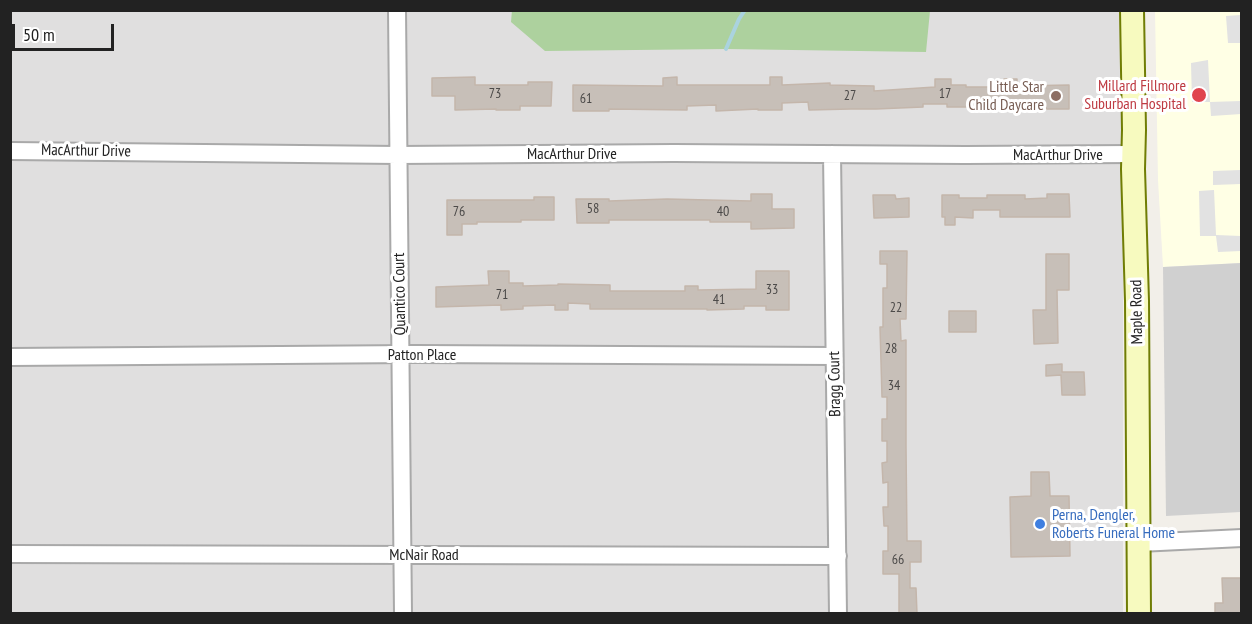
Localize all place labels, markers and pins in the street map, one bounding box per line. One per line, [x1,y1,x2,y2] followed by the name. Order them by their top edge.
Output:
[1084,76,1186,114] place label: Millard Fillmore Suburban Hospital
[968,77,1044,115] place label: Little Star Child Daycare
[1190,86,1208,104] marker: Millard Fillmore Suburban Hospital
[1049,89,1063,103] marker: Little Star Child Daycare
[1052,505,1175,543] place label: Perna, Dengler, Roberts Funeral Home
[1033,517,1047,531] marker: Perna, Dengler, Roberts Funeral Home

